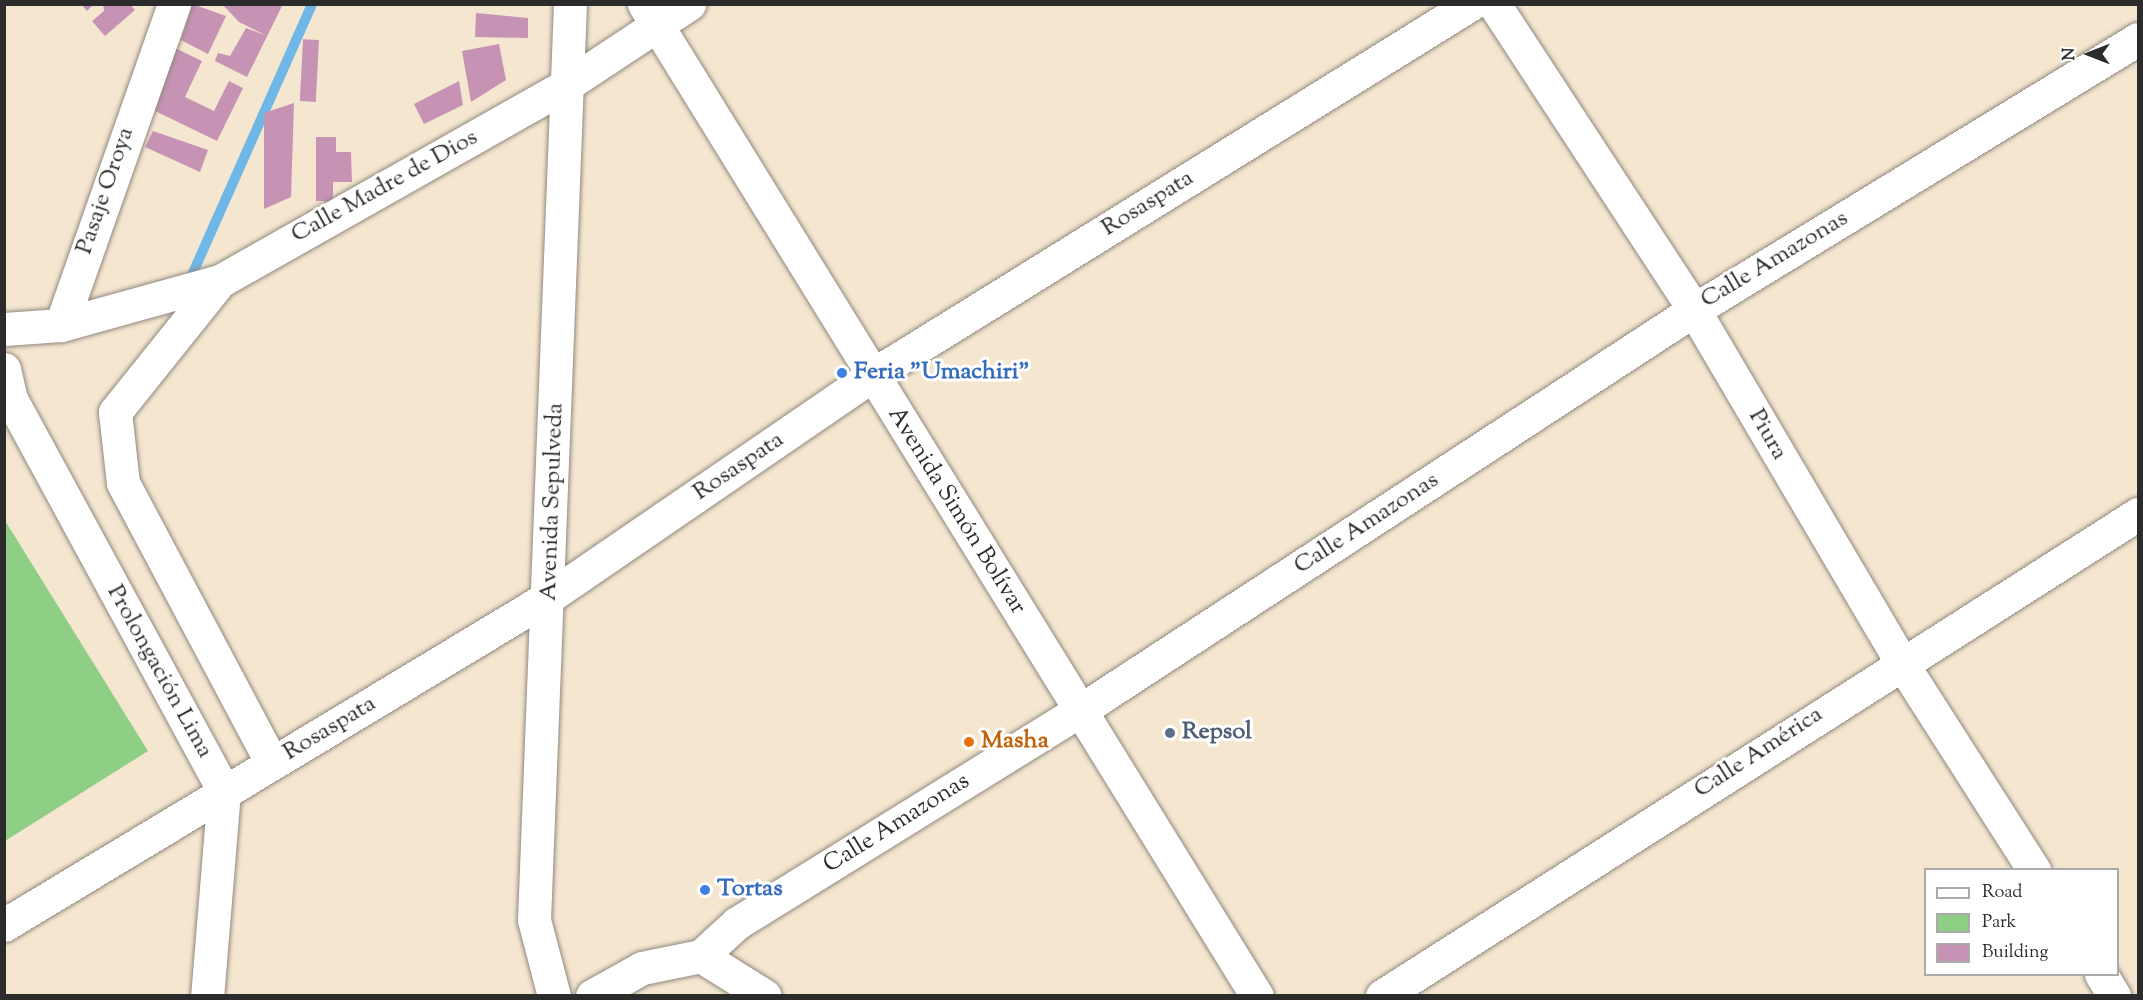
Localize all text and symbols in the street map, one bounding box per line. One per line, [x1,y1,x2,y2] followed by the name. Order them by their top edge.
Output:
[2059,24,2119,84] north arrow
[2059,48,2082,60] text: N
[71,124,141,258] street label: Pasaje Oroya
[287,124,483,250] street label: Calle Madre de Dios
[1097,164,1199,244] street label: Rosaspata
[1696,205,1854,315] street label: Calle Amazonas
[854,359,1029,387] place label: Feria "Umachiri"
[835,366,849,380] marker: Feria "Umachiri"
[535,402,571,602] street label: Avenida Sepulveda
[881,402,1031,620] street label: Avenida Simón Bolívar
[1741,405,1793,465] street label: Piura
[688,426,790,508] street label: Rosaspata
[1289,467,1445,581] street label: Calle Amazonas
[100,580,218,764] street label: Prolongación Lima
[278,690,382,768] street label: Rosaspata
[1689,701,1829,805] street label: Calle América
[1182,719,1252,747] place label: Repsol
[1163,726,1177,740] marker: Repsol
[981,728,1049,756] place label: Masha
[962,735,976,749] marker: Masha
[819,768,975,880] street label: Calle Amazonas
[1924,868,2119,976] legend
[717,876,783,904] place label: Tortas
[1982,880,2022,906] text: Road
[698,883,712,897] marker: Tortas
[1982,910,2016,936] text: Park
[1982,940,2048,966] text: Building

